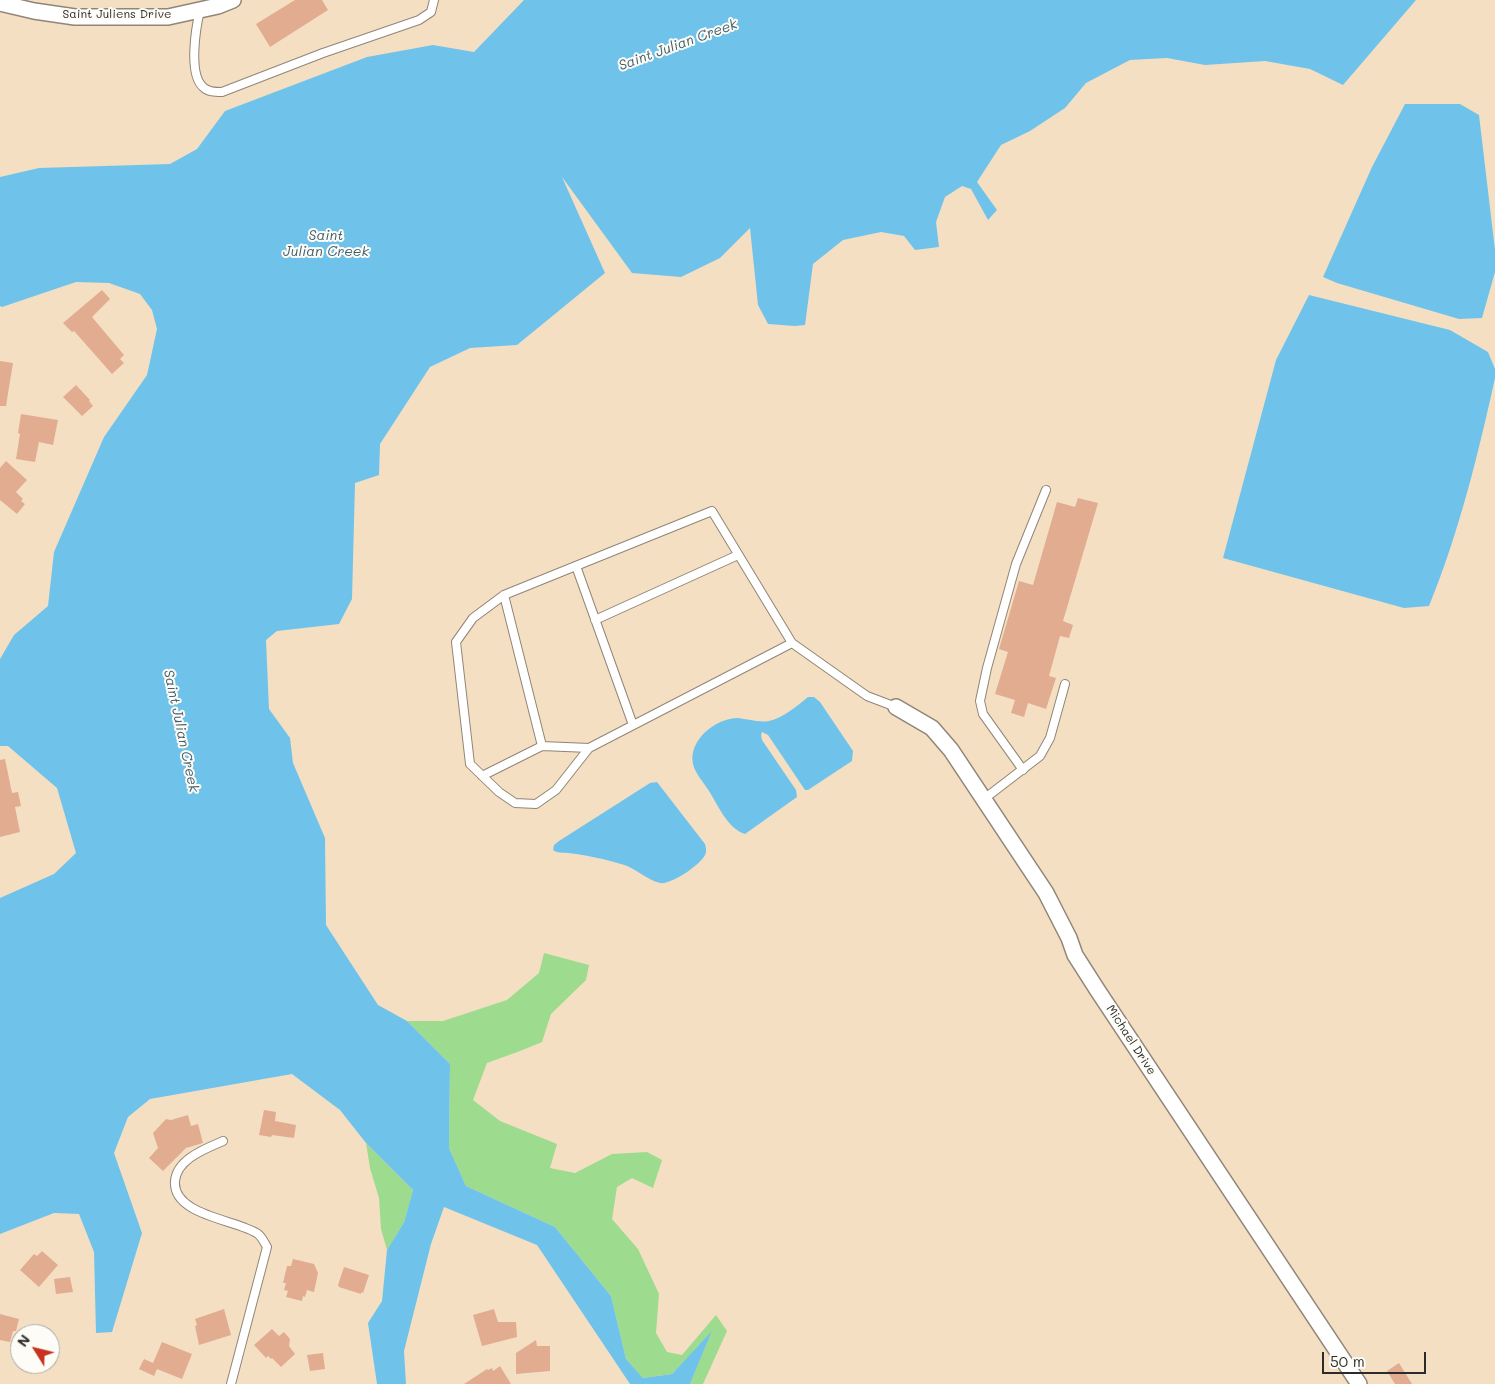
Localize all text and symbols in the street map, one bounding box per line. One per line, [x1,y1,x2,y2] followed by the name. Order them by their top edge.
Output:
[63,7,171,21] street label: Saint Juliens Drive
[616,16,740,74] water label: Saint Julian Creek
[283,228,369,260] water label: Saint Julian Creek
[160,668,202,794] water label: Saint Julian Creek
[1103,1002,1159,1078] street label: Michael Drive
[10,1324,60,1374] north arrow
[12,1331,34,1350] text: N
[1325,1342,1429,1374] scale bar
[1330,1351,1365,1371] text: 50 m

